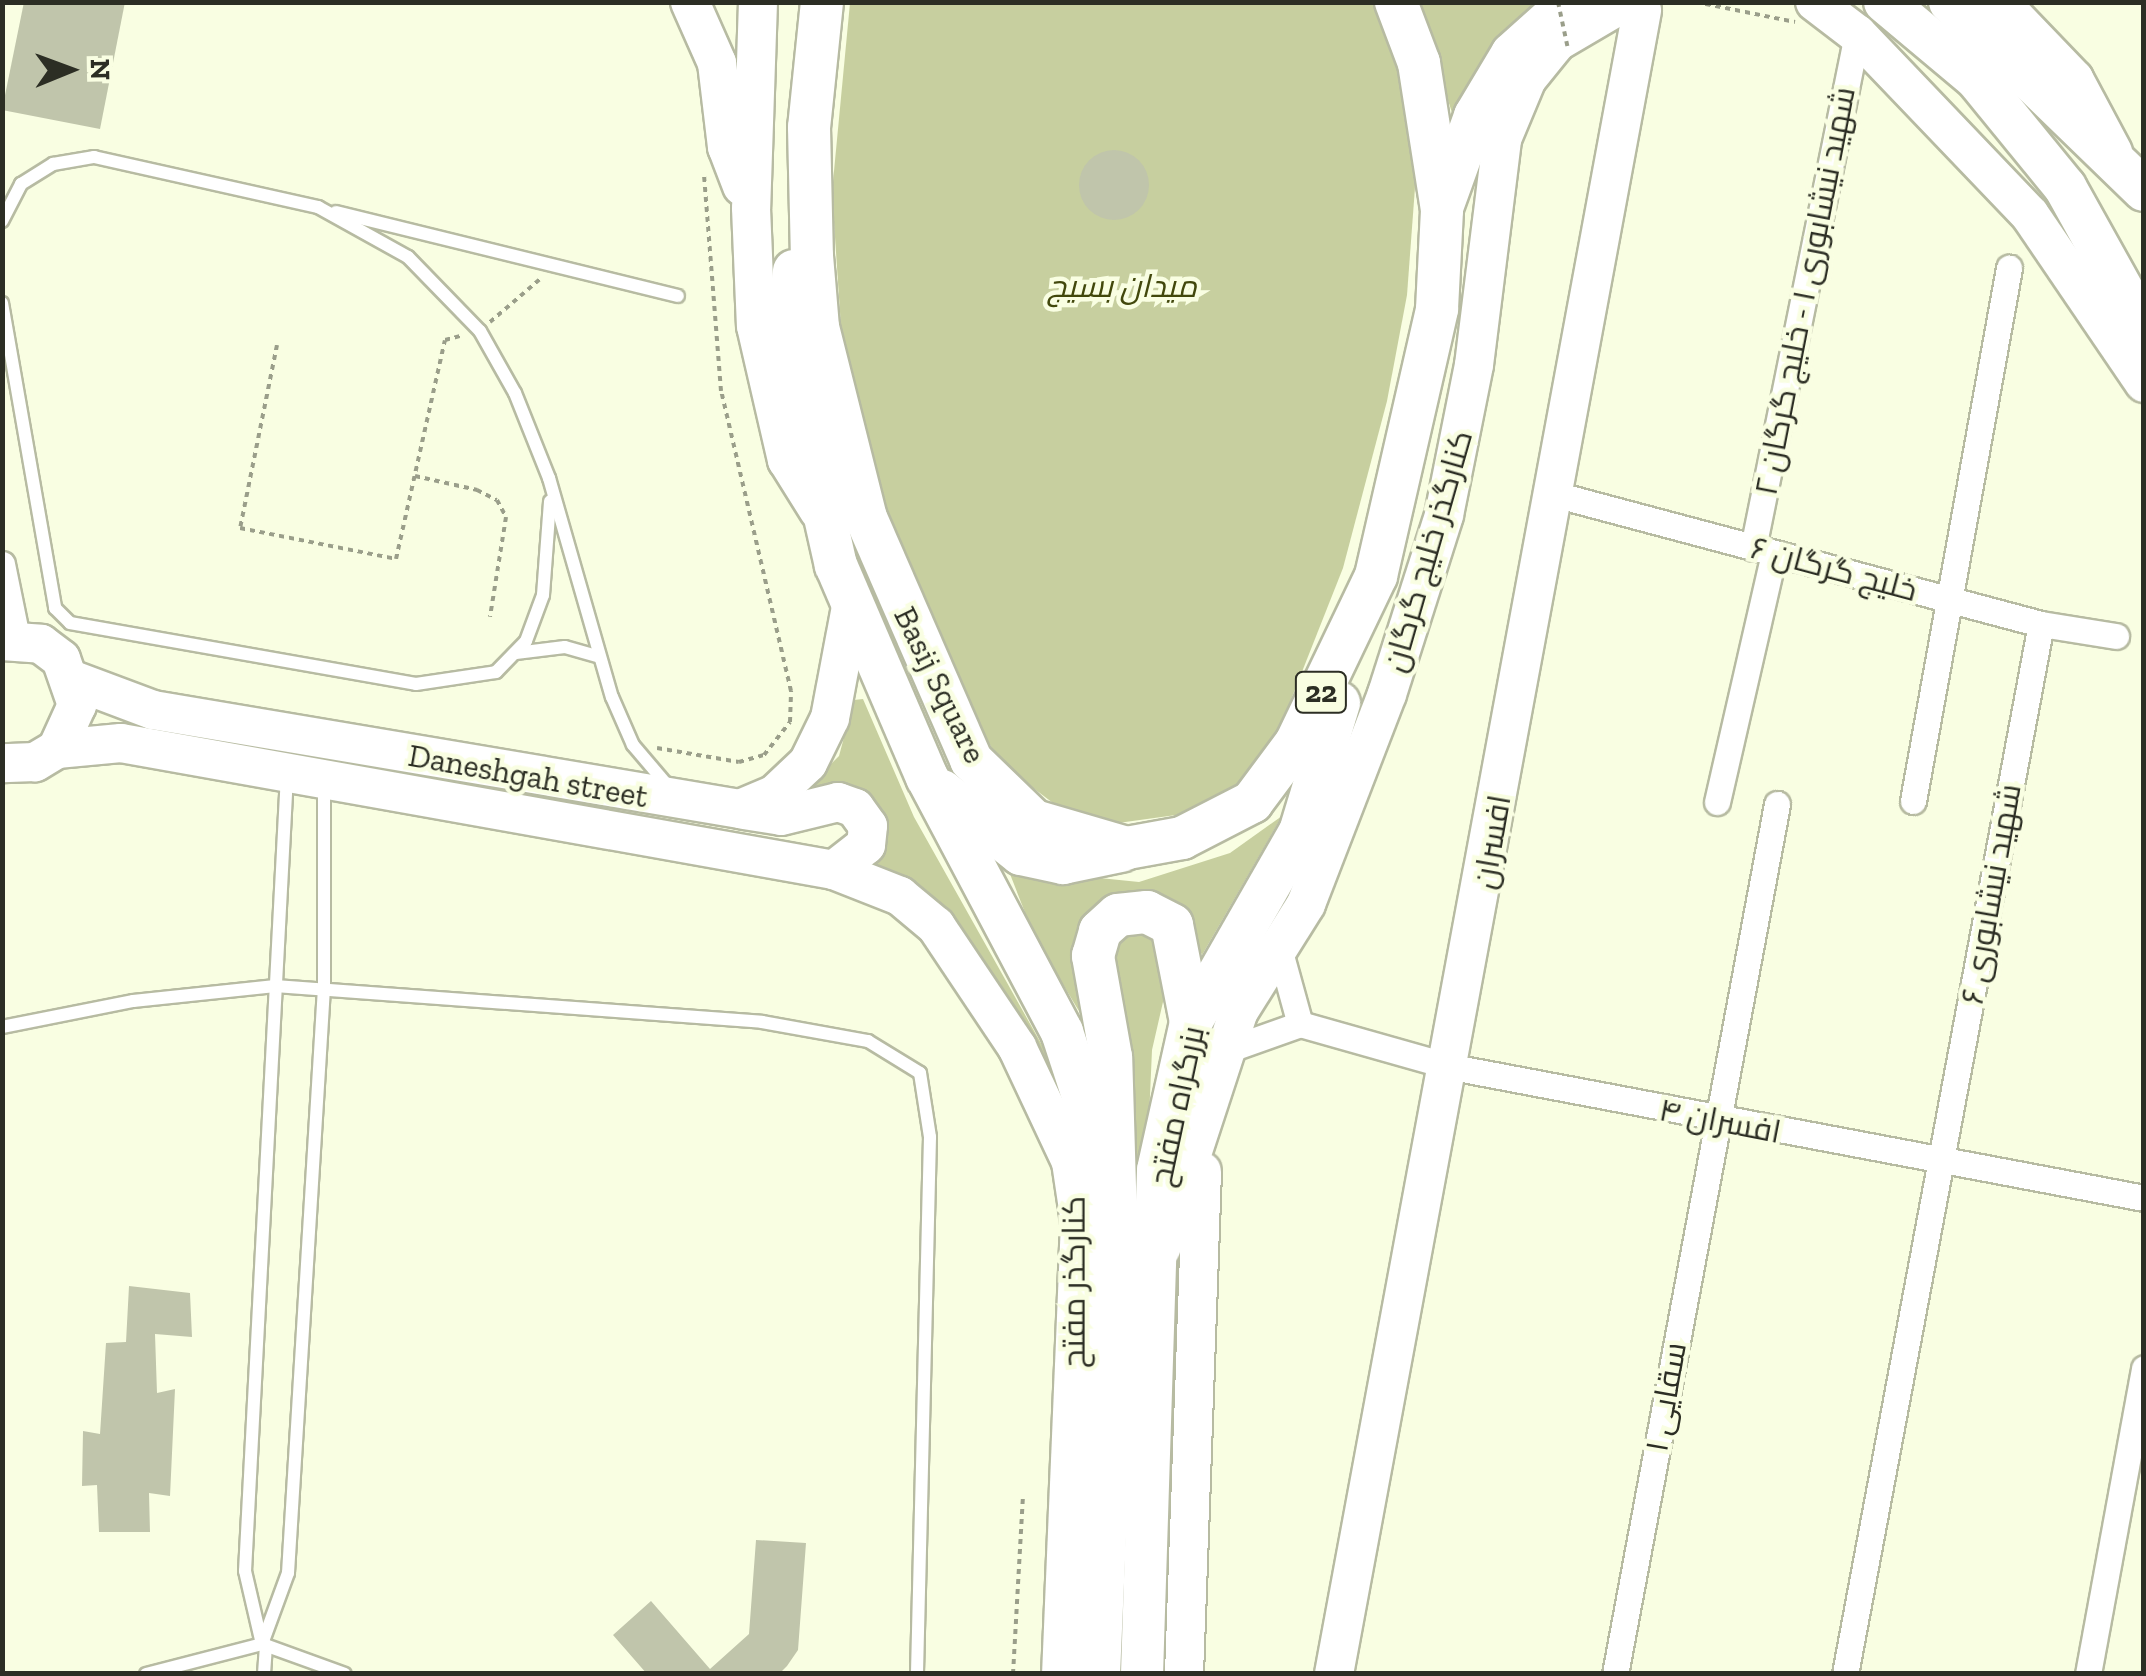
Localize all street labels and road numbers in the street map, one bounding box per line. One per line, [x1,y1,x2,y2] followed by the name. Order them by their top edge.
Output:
[1747,84,1863,498] street label: شهید نیشابوری ۱ - خلیج گرگان ۲
[1375,426,1481,676] street label: کنارگذر خلیج گرگان
[1747,528,1921,610] street label: خلیج گرگان ۶
[886,601,994,769] street label: Basij Square
[1294,667,1348,717] road number: 22
[405,736,651,816] street label: Daneshgah street
[1953,781,2029,1007] street label: شهید نیشابوری ۶
[1465,792,1519,892] street label: افسران
[1141,1022,1213,1190] street label: بزرگراه مفتح
[1656,1090,1784,1152] street label: افسران ۴
[1055,1196,1093,1368] street label: کنارگذر مفتح
[1638,1339,1694,1455] street label: سقایی ۱

